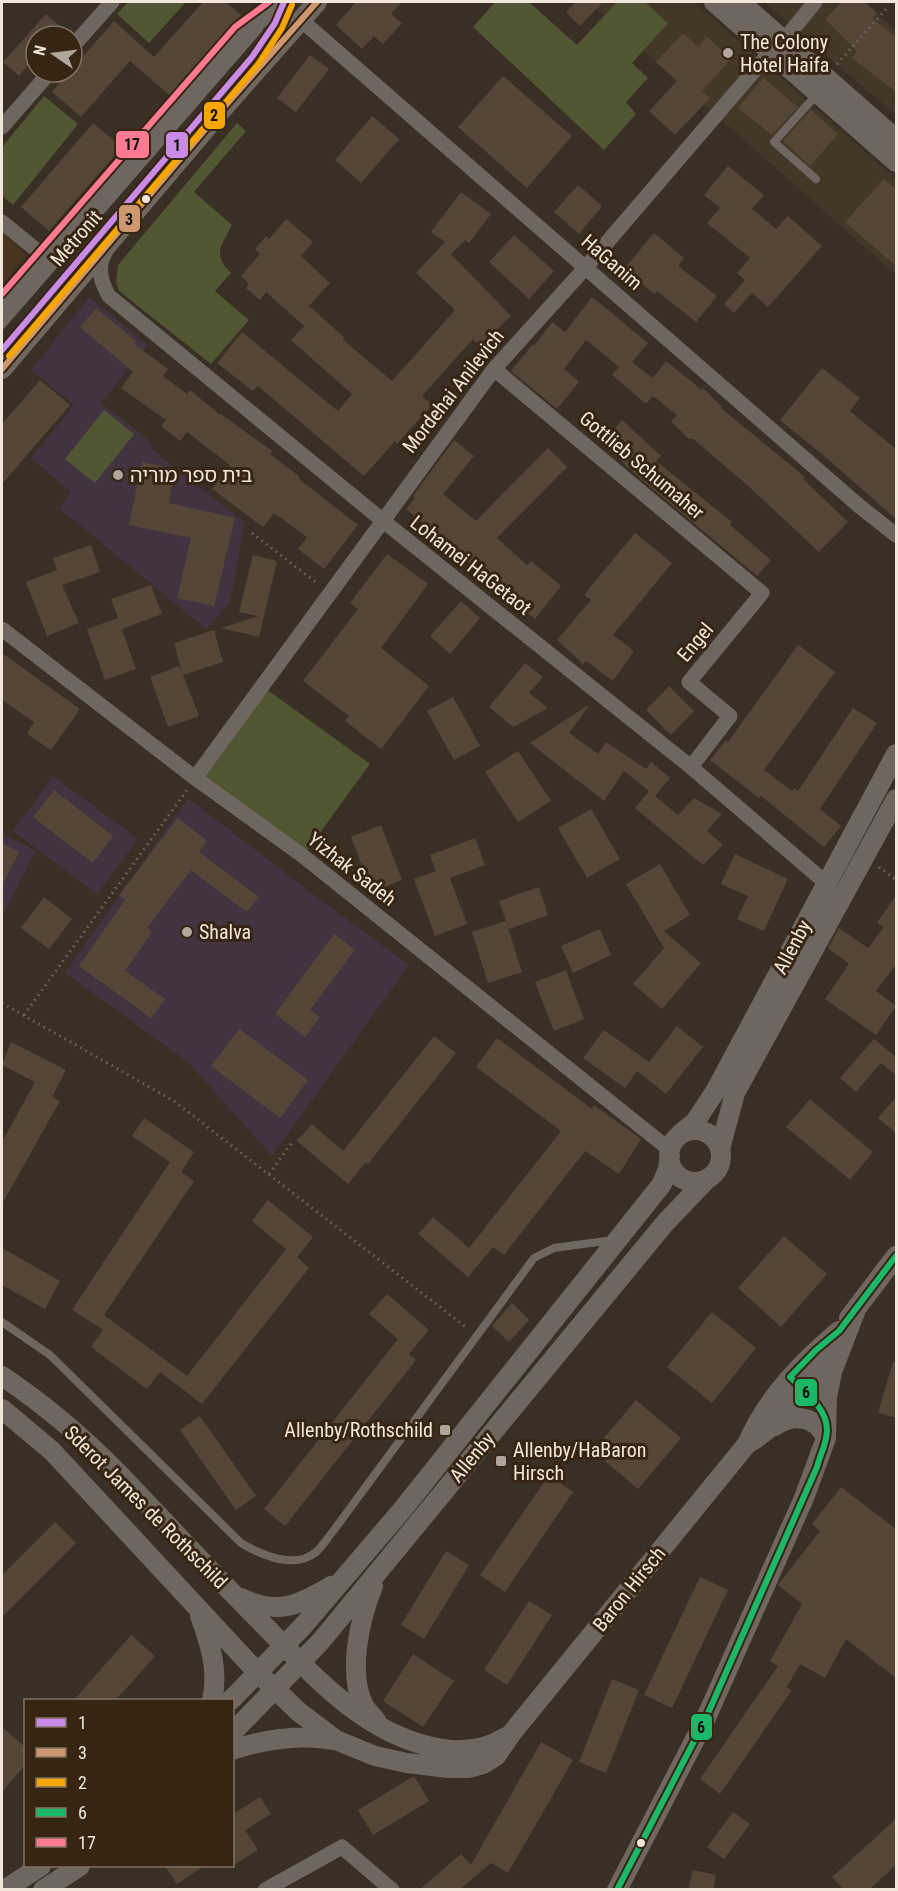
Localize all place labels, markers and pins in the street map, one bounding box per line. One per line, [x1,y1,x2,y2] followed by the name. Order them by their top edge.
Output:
[740,30,829,77] place label: The Colony Hotel Haifa
[721,46,735,60] marker: The Colony Hotel Haifa
[140,193,152,205] unlabelled marker
[130,463,252,487] place label: בית ספר מוריה
[111,468,125,482] marker: בית ספר מוריה
[199,920,251,944] place label: Shalva
[180,925,194,939] marker: Shalva
[284,1418,433,1442] place label: Allenby/Rothschild
[438,1423,452,1437] marker: Allenby/Rothschild
[513,1438,646,1485] place label: Allenby/HaBaron Hirsch
[494,1454,508,1468] marker: Allenby/HaBaron Hirsch
[635,1837,647,1849] unlabelled marker

